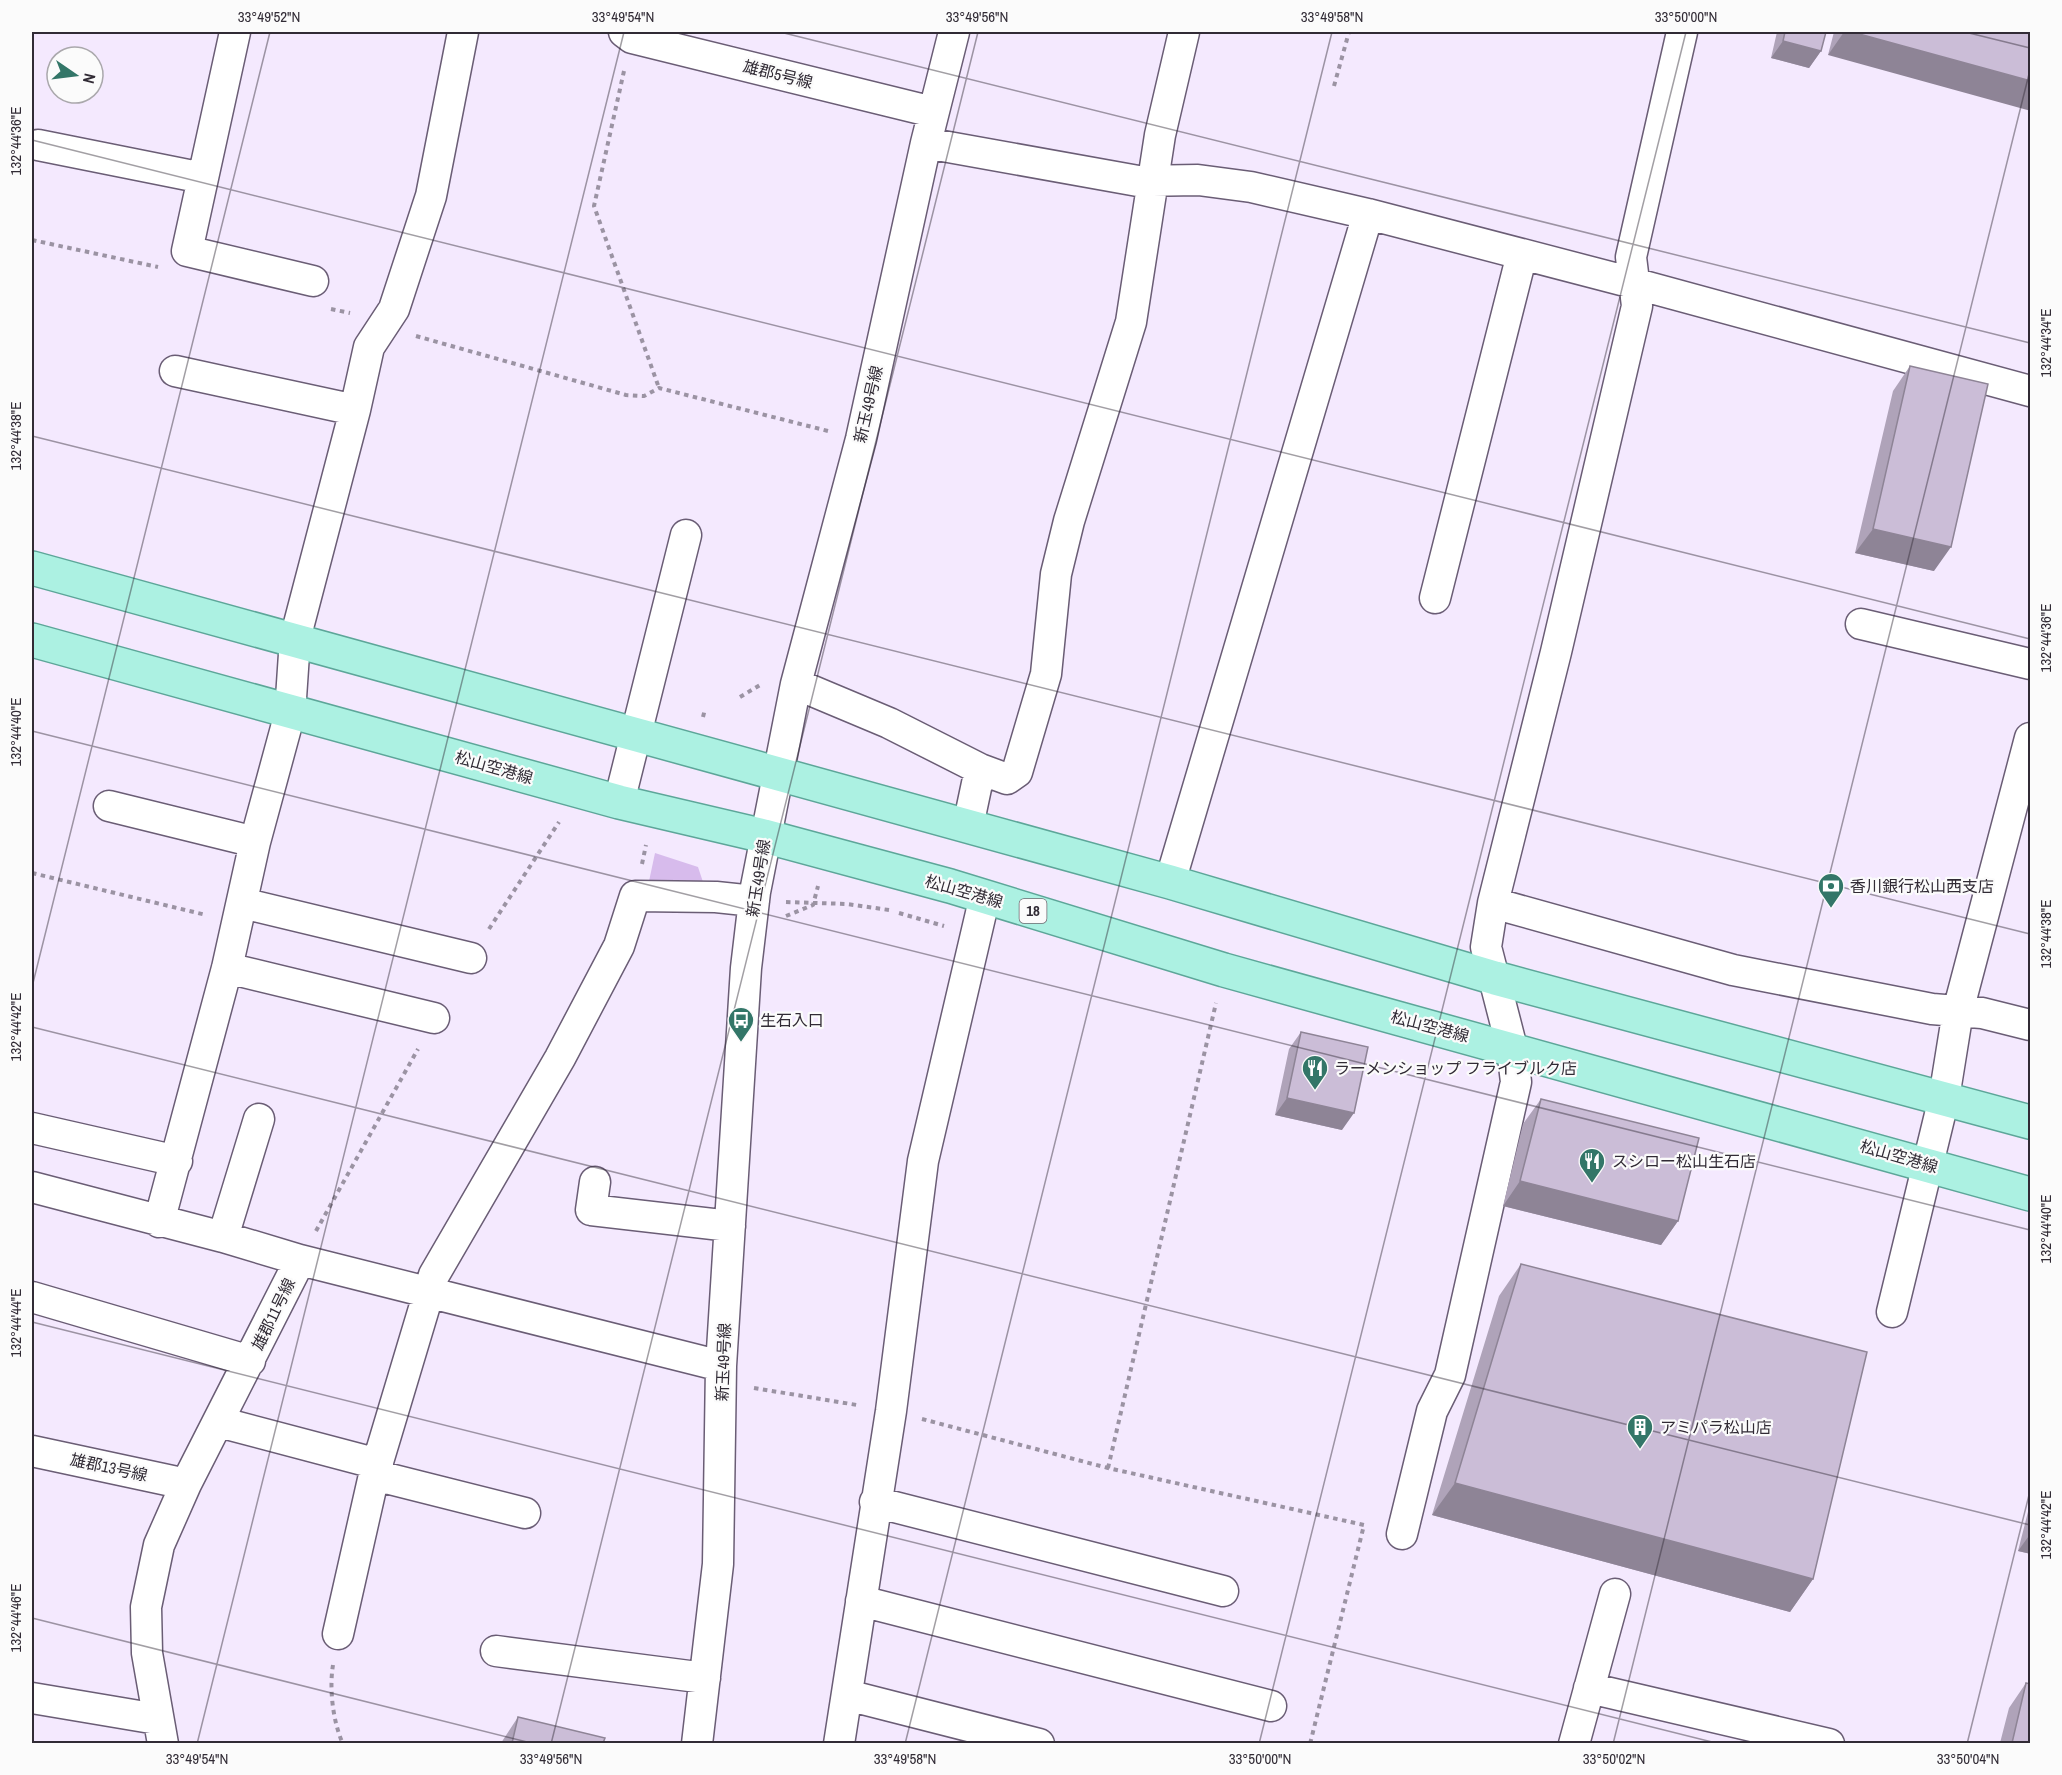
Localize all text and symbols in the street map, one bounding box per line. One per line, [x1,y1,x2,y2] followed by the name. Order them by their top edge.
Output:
[238,6,300,27] text: 33°49'52"N
[592,6,654,27] text: 33°49'54"N
[946,6,1008,27] text: 33°49'56"N
[1301,6,1363,27] text: 33°49'58"N
[1655,6,1717,27] text: 33°50'00"N
[45,45,105,105] north arrow
[741,55,815,93] street label: 雄郡5号線
[78,71,101,86] text: N
[5,107,26,175] text: 132°44'36"E
[2035,309,2056,377] text: 132°44'34"E
[848,363,888,445] street label: 新玉49号線
[5,402,26,470] text: 132°44'38"E
[2035,604,2056,672] text: 132°44'36"E
[5,698,26,766] text: 132°44'40"E
[453,745,535,789] street label: 松山空港線
[741,837,775,919] street label: 新玉49号線
[923,869,1005,913] street label: 松山空港線
[1816,871,1846,909] bank icon: 香川銀行松山西支店
[1850,875,1994,897] place label: 香川銀行松山西支店
[1020,899,1046,923] road number: 18
[2035,900,2056,968] text: 132°44'38"E
[5,993,26,1061] text: 132°44'42"E
[726,1005,756,1043] bus stop icon: 生石入口
[1389,1005,1471,1047] street label: 松山空港線
[760,1009,824,1031] place label: 生石入口
[1300,1053,1330,1091] restaurant icon: ラーメンショップ フライブルク店
[1334,1057,1577,1079] place label: ラーメンショップ フライブルク店
[1858,1134,1940,1178] street label: 松山空港線
[1577,1146,1607,1184] restaurant icon: スシロー松山生石店
[1612,1150,1756,1172] place label: スシロー松山生石店
[2035,1195,2056,1263] text: 132°44'40"E
[246,1274,300,1354] street label: 雄郡11号線
[5,1289,26,1357] text: 132°44'44"E
[711,1322,735,1402] street label: 新玉49号線
[1625,1412,1655,1450] building icon: アミパラ松山店
[1660,1416,1772,1438] place label: アミパラ松山店
[68,1448,150,1486] street label: 雄郡13号線
[2035,1491,2056,1559] text: 132°44'42"E
[5,1584,26,1652] text: 132°44'46"E
[166,1748,228,1769] text: 33°49'54"N
[520,1748,582,1769] text: 33°49'56"N
[874,1748,936,1769] text: 33°49'58"N
[1229,1748,1291,1769] text: 33°50'00"N
[1583,1748,1645,1769] text: 33°50'02"N
[1937,1748,1999,1769] text: 33°50'04"N

